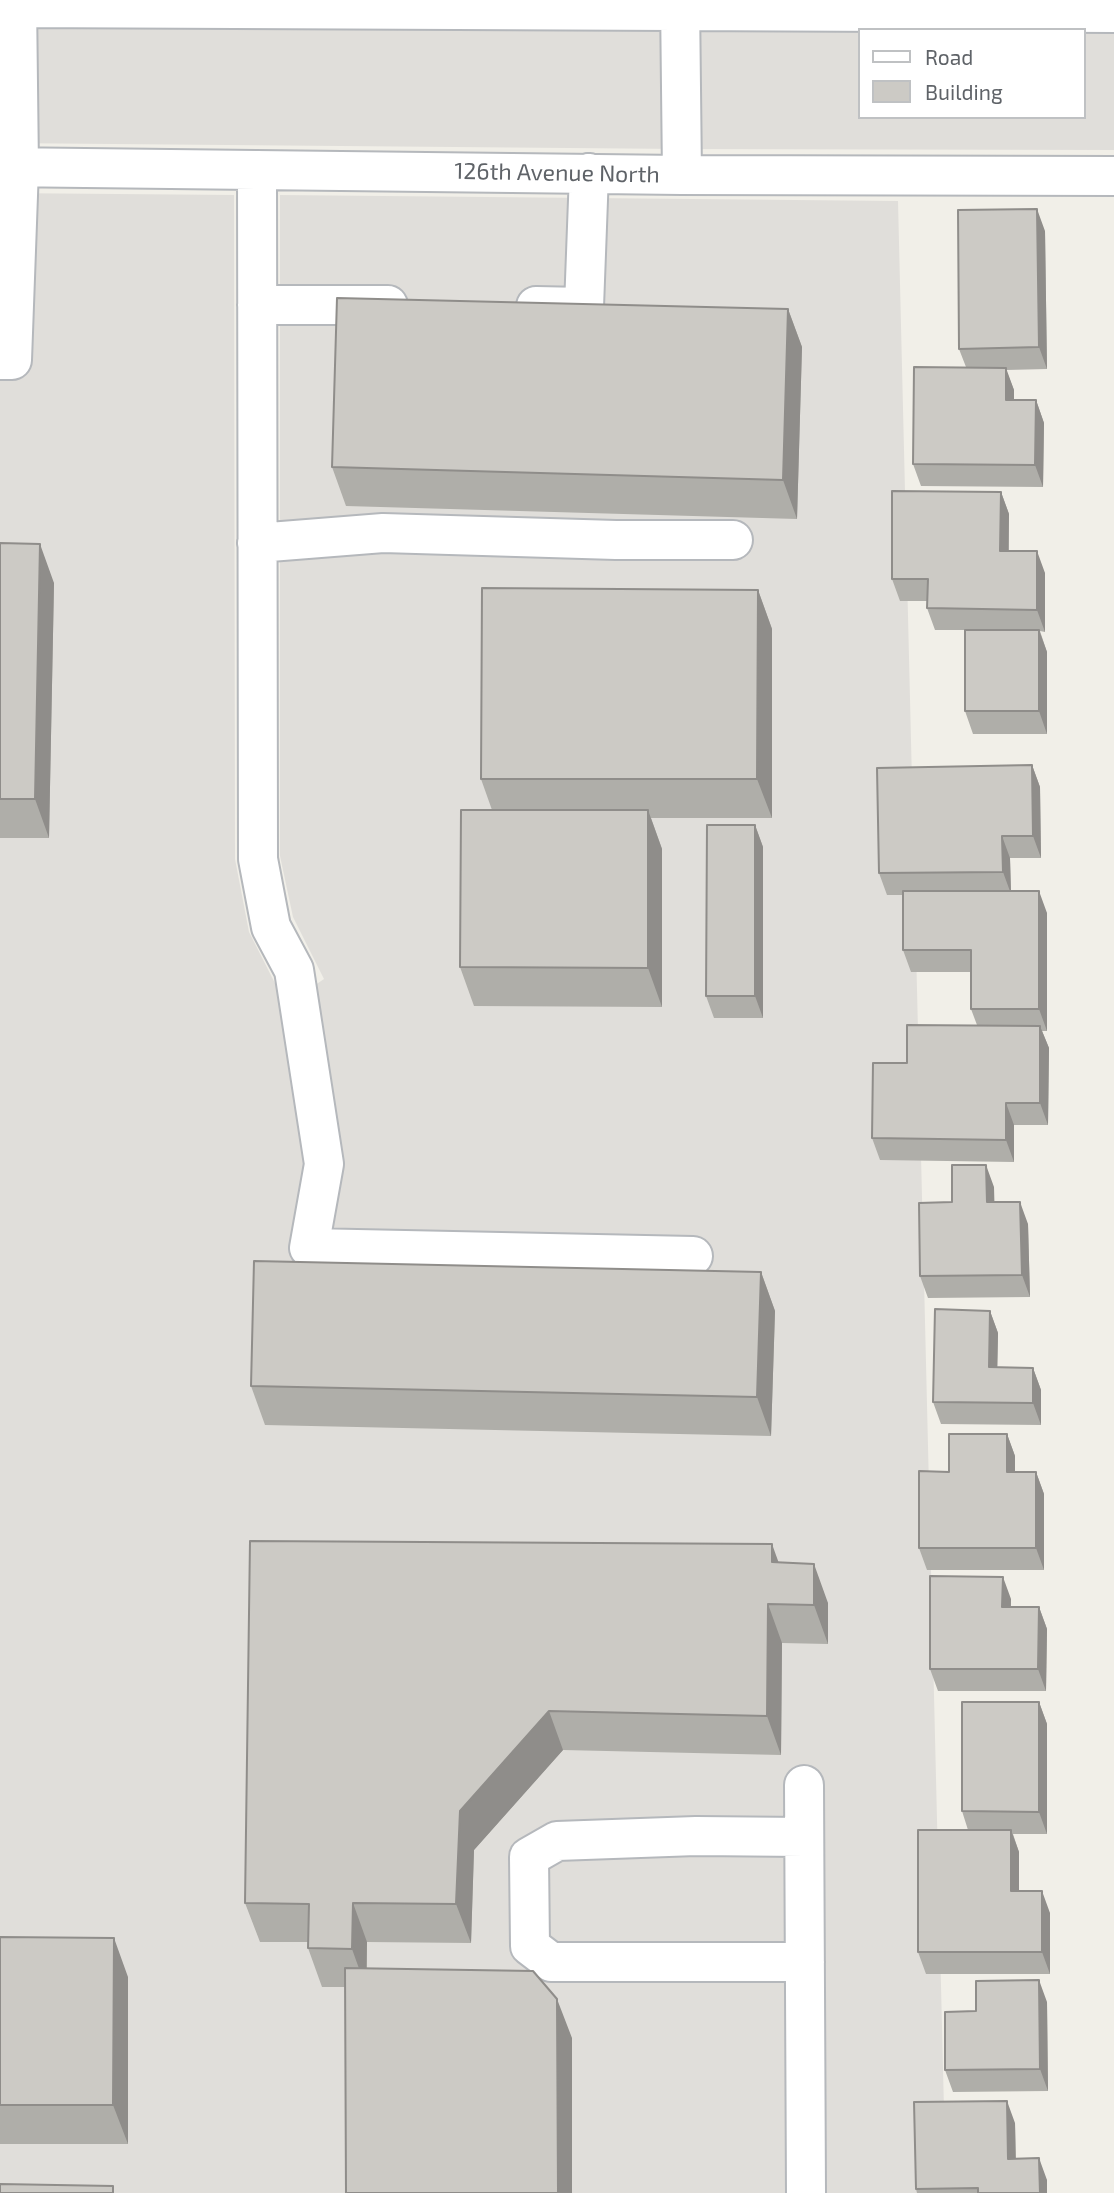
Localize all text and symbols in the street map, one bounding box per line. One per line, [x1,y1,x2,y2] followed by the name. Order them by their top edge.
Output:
[858,28,1086,119] legend
[925,44,973,69] text: Road
[925,79,1003,104] text: Building
[454,157,660,189] street label: 126th Avenue North

